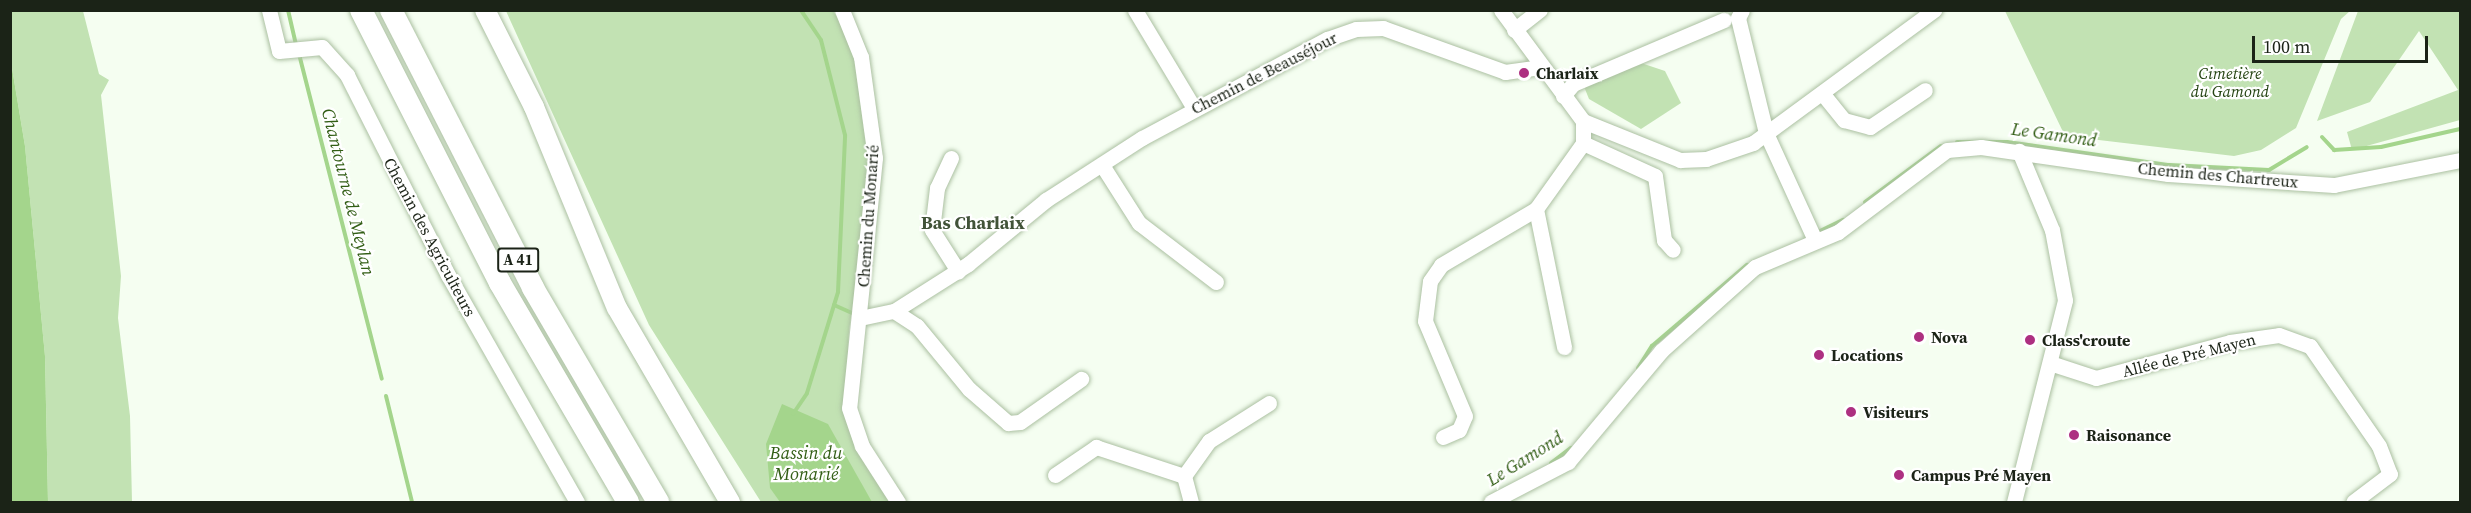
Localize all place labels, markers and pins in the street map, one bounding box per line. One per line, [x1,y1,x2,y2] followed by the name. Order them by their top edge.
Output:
[1536,63,1599,83] place label: Charlaix
[1517,66,1531,80] marker: Charlaix
[1931,327,1967,347] place label: Nova
[1912,330,1926,344] marker: Nova
[2042,330,2130,350] place label: Class'croute
[2023,333,2037,347] marker: Class'croute
[1831,345,1903,365] place label: Locations
[1812,348,1826,362] marker: Locations
[1863,402,1929,422] place label: Visiteurs
[1844,405,1858,419] marker: Visiteurs
[2086,425,2171,445] place label: Raisonance
[2067,428,2081,442] marker: Raisonance
[1911,465,2051,485] place label: Campus Pré Mayen
[1892,468,1906,482] marker: Campus Pré Mayen

